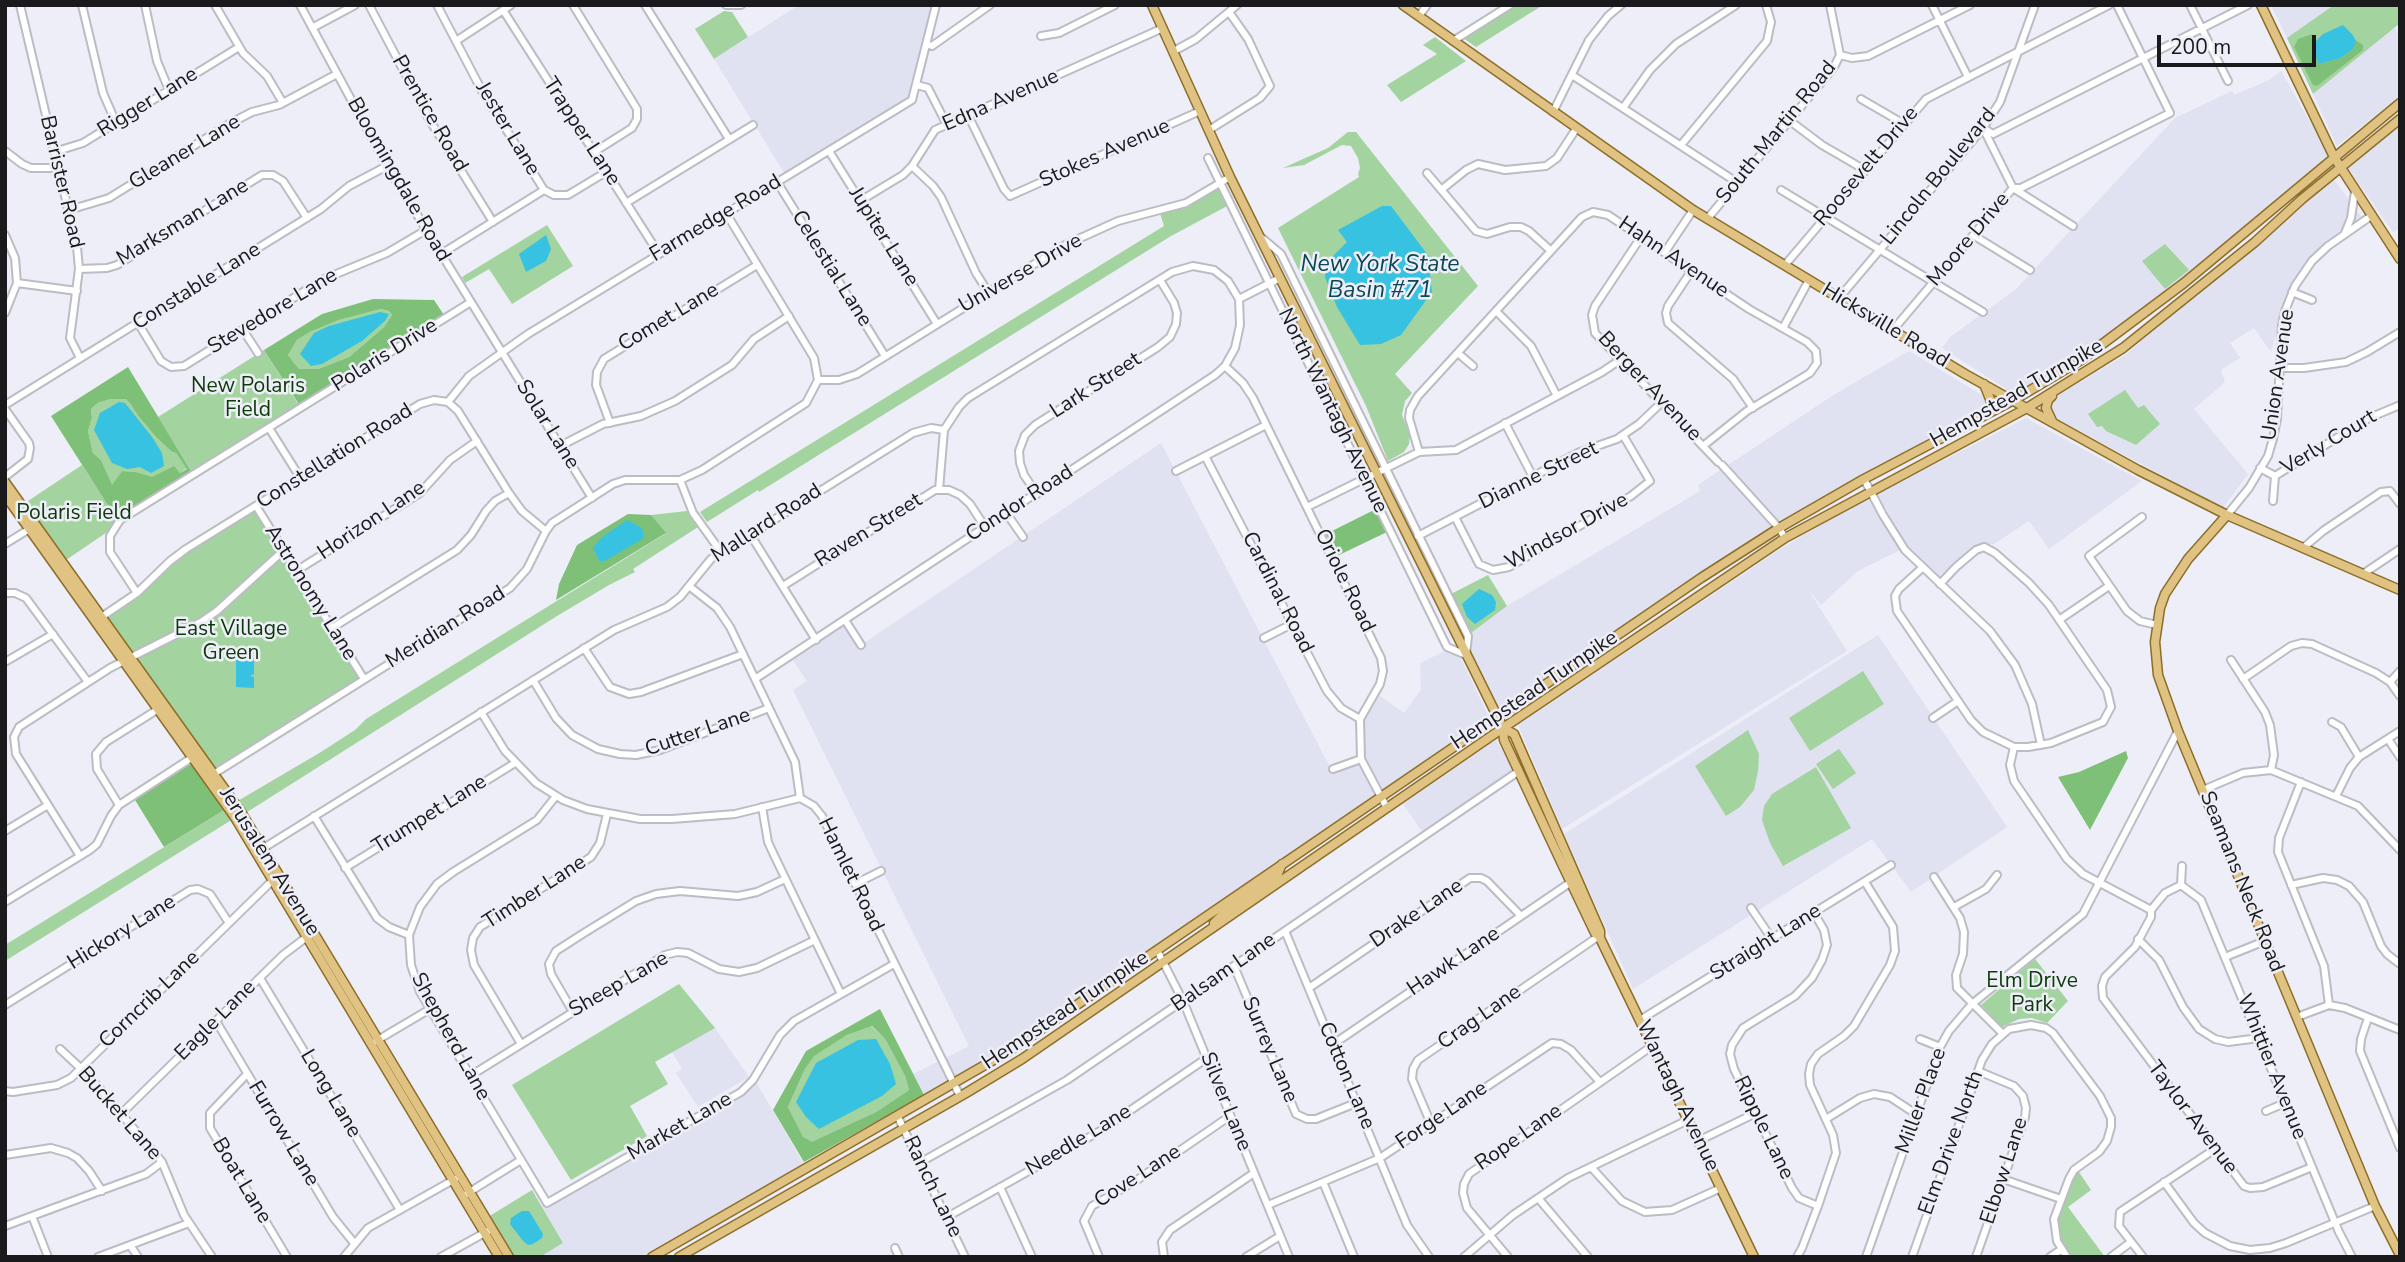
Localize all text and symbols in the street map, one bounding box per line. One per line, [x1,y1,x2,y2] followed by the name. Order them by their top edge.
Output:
[2160,21,2319,65] scale bar
[2170,33,2231,61] text: 200 m
[385,51,473,177] street label: Prentice Road
[1712,56,1842,210] street label: South Martin Road
[93,62,203,144] street label: Rigger Lane
[939,64,1063,138] street label: Edna Avenue
[537,73,625,191] street label: Trapper Lane
[469,78,545,180] street label: Jester Lane
[341,93,455,267] street label: Bloomingdale Road
[1810,102,1924,232] street label: Roosevelt Drive
[1876,103,2002,251] street label: Lincoln Boulevard
[125,110,245,196] street label: Gleaner Lane
[33,113,89,251] street label: Barrister Road
[1036,114,1174,194] street label: Stokes Avenue
[646,170,786,268] street label: Farmedge Road
[113,174,253,272] street label: Marksman Lane
[842,183,924,291] street label: Jupiter Lane
[1922,188,2016,292] street label: Moore Drive
[785,206,877,332] street label: Celestial Lane
[1613,212,1733,304] street label: Hahn Avenue
[955,229,1087,319] street label: Universe Drive
[128,238,266,336] street label: Constable Lane
[1300,251,1460,305] water label: New York State Basin #71
[204,263,342,361] street label: Stevedore Lane
[614,278,724,358] street label: Comet Lane
[1817,278,1953,374] street label: Hicksville Road
[1271,305,1393,517] street label: North Wantagh Avenue
[2257,308,2301,442] street label: Union Avenue
[328,314,442,398] street label: Polaris Drive
[1592,327,1706,447] street label: Berger Avenue
[1926,334,2108,454] street label: Hempstead Turnpike
[1046,347,1146,425] street label: Lark Street
[191,374,305,424] park label: New Polaris Field
[510,376,584,474] street label: Solar Lane
[252,399,418,515] street label: Constellation Road
[2277,405,2381,481] street label: Verly Court
[1475,436,1603,516] street label: Dianne Street
[962,460,1078,548] street label: Condor Road
[313,476,431,566] street label: Horizon Lane
[707,479,827,569] street label: Mallard Road
[811,488,927,574] street label: Raven Street
[1501,488,1633,576] street label: Windsor Drive
[16,501,132,527] park label: Polaris Field
[258,521,362,665] street label: Astronomy Lane
[1308,525,1380,637] street label: Oriole Road
[1236,528,1318,658] street label: Cardinal Road
[382,581,510,675] street label: Meridian Road
[175,617,287,667] park label: East Village Green
[1447,626,1623,756] street label: Hempstead Turnpike
[642,703,754,763] street label: Cutter Lane
[368,770,492,860] street label: Trumpet Lane
[213,783,325,941] street label: Jerusalem Avenue
[2193,788,2289,976] street label: Seamans Neck Road
[812,814,888,936] street label: Hamlet Road
[479,850,591,936] street label: Timber Lane
[1366,874,1468,954] street label: Drake Lane
[63,890,181,976] street label: Hickory Lane
[1706,899,1826,987] street label: Straight Lane
[1403,922,1505,1002] street label: Hawk Lane
[1167,928,1281,1018] street label: Balsam Lane
[95,946,205,1054] street label: Corncrib Lane
[565,946,673,1024] street label: Sheep Lane
[978,946,1154,1076] street label: Hempstead Turnpike
[405,969,495,1105] street label: Shepherd Lane
[1986,969,2078,1019] park label: Elm Drive Park
[170,975,262,1067] street label: Eagle Lane
[1433,980,1527,1056] street label: Crag Lane
[2230,991,2312,1143] street label: Whittier Avenue
[1235,993,1303,1107] street label: Surrey Lane
[1630,1017,1724,1175] street label: Wantagh Avenue
[1312,1019,1380,1133] street label: Cotton Lane
[294,1045,366,1143] street label: Long Lane
[1891,1045,1953,1157] street label: Miller Place
[1194,1049,1256,1155] street label: Silver Lane
[2141,1056,2243,1180] street label: Taylor Avenue
[72,1062,166,1166] street label: Bucket Lane
[1914,1067,1990,1219] street label: Elm Drive North
[1727,1072,1799,1184] street label: Ripple Lane
[1392,1076,1492,1156] street label: Forge Lane
[242,1077,324,1191] street label: Furrow Lane
[623,1087,737,1167] street label: Market Lane
[1471,1099,1567,1177] street label: Rope Lane
[1022,1100,1136,1182] street label: Needle Lane
[1976,1114,2034,1228] street label: Elbow Lane
[897,1132,967,1242] street label: Ranch Lane
[206,1134,276,1228] street label: Boat Lane
[1090,1140,1186,1214] street label: Cove Lane

